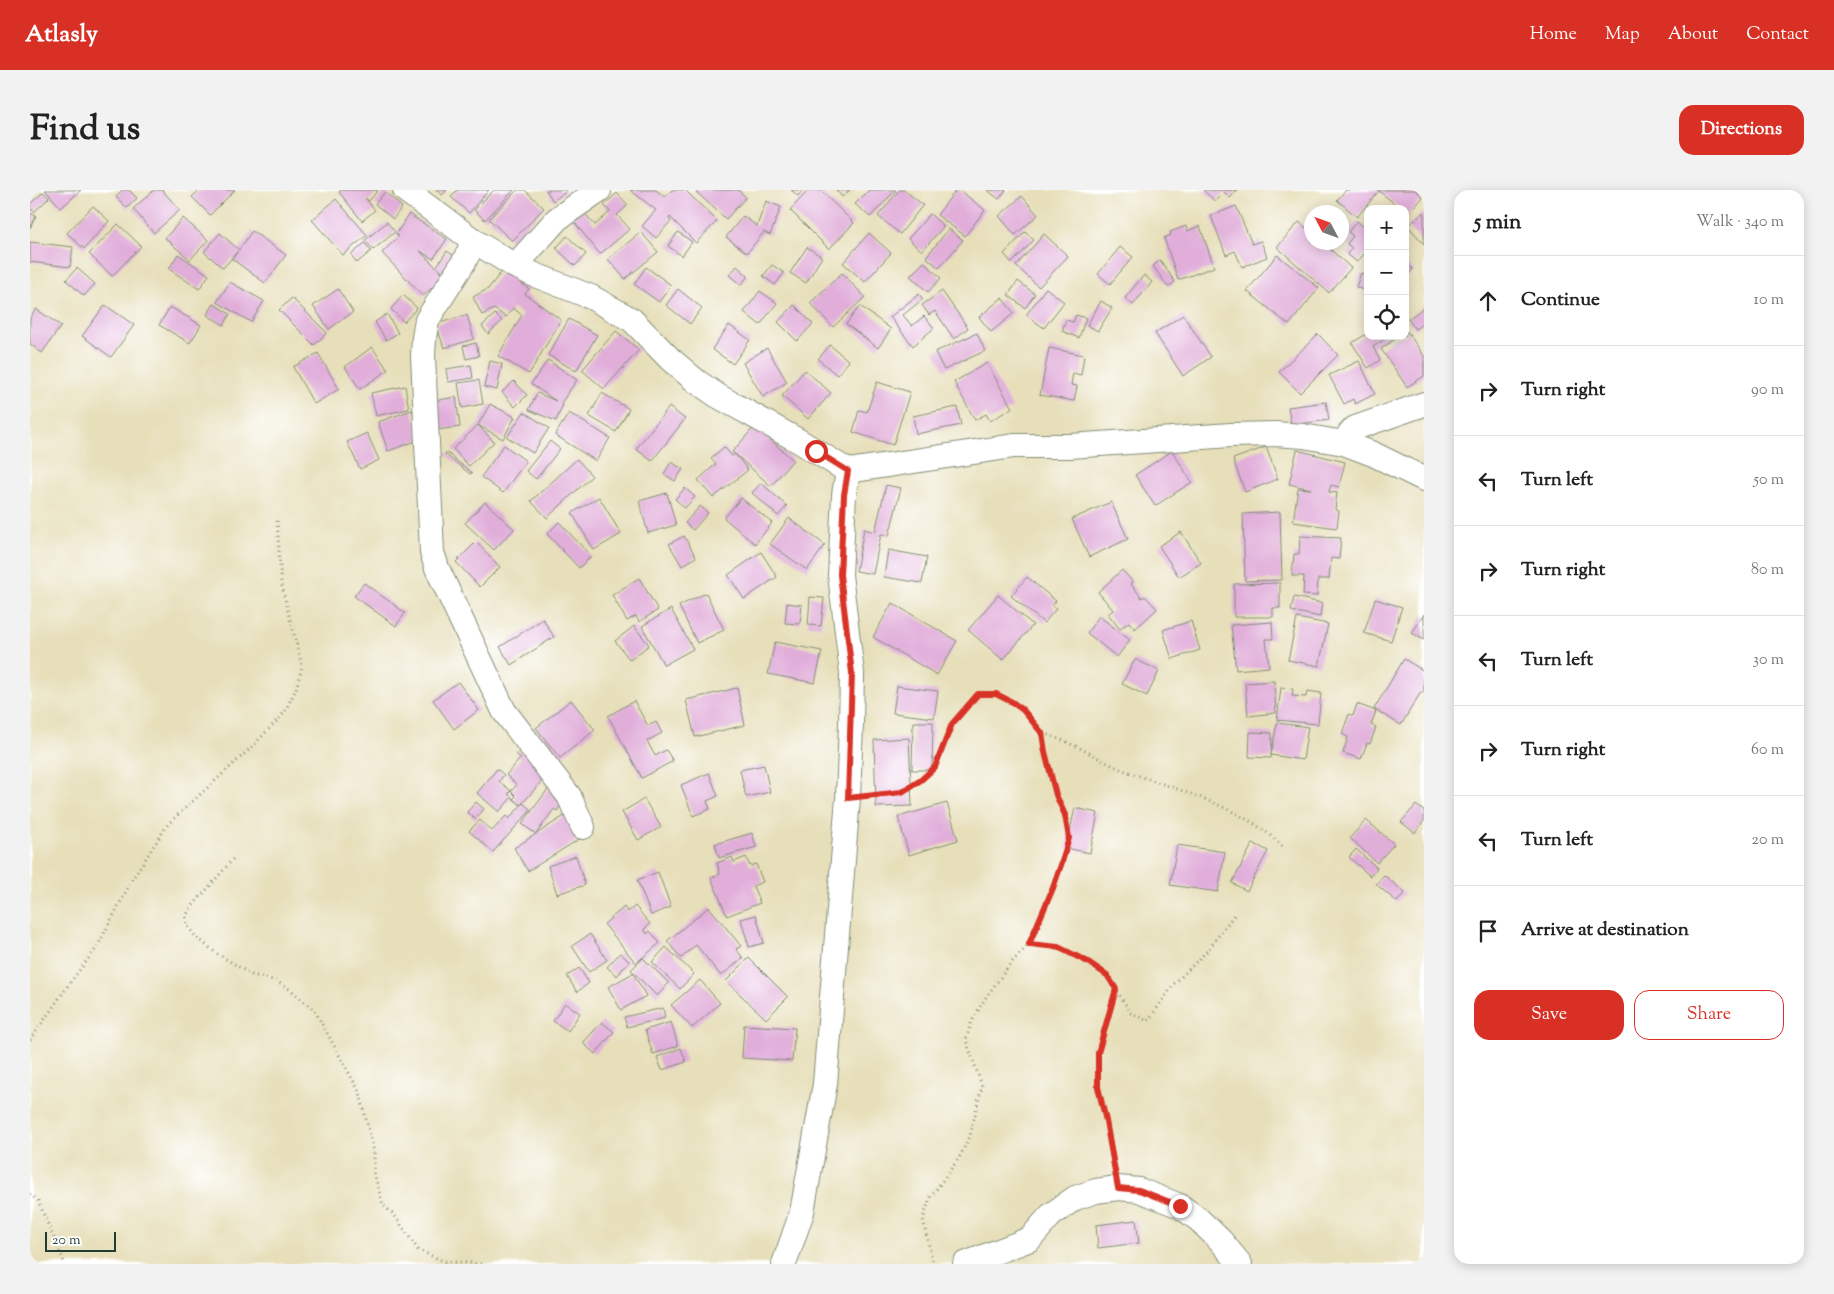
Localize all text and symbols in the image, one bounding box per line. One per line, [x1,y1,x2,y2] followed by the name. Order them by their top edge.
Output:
[25,18,98,52] text: Atlasly
[1530,22,1577,48] text: Home
[1605,22,1640,48] text: Map
[1668,22,1718,48] text: About
[1746,22,1809,48] text: Contact
[30,105,140,156] text: Find us
[1679,105,1804,155] button: Directions
[1304,205,1349,250] north arrow
[1364,205,1409,340] map controls
[1364,205,1409,250] button: +
[1474,208,1521,238] text: 5 min
[1696,211,1784,234] text: Walk · 340 m
[1364,250,1409,295] button: −
[1474,287,1502,315] icon: ahead
[1521,287,1600,314] text: Continue
[1754,289,1784,312] text: 10 m
[1364,295,1409,340] button: locate
[1474,377,1502,405] icon: right
[1521,377,1605,404] text: Turn right
[1751,379,1784,402] text: 90 m
[805,440,828,463] route start
[1474,467,1502,495] icon: left
[1521,467,1593,494] text: Turn left
[1753,469,1784,492] text: 50 m
[1474,557,1502,585] icon: right
[1521,557,1605,584] text: Turn right
[1751,559,1784,582] text: 80 m
[1474,647,1502,675] icon: left
[1521,647,1593,674] text: Turn left
[1753,649,1784,672] text: 30 m
[1474,737,1502,765] icon: right
[1521,737,1605,764] text: Turn right
[1751,739,1784,762] text: 60 m
[1474,827,1502,855] icon: left
[1521,827,1593,854] text: Turn left
[1751,829,1784,852] text: 20 m
[1474,917,1502,945] icon: arrive
[1521,917,1689,944] text: Arrive at destination
[1474,990,1624,1040] button: Save
[1634,990,1784,1040] button: Share
[1169,1195,1192,1218] route end
[45,1229,116,1252] scale bar
[52,1231,81,1251] text: 20 m

